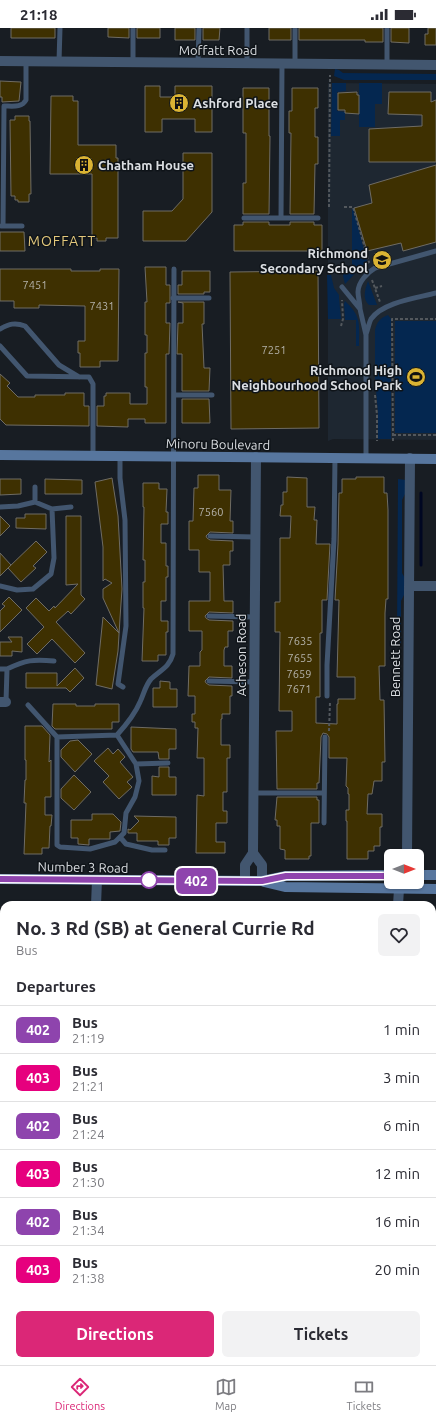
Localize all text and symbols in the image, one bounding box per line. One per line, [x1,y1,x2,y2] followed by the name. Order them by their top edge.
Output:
[20,6,58,23] text: 21:18
[179,43,257,57] street label: Moffatt Road
[168,92,190,114] building icon: Ashford Place
[193,96,278,110] place label: Ashford Place
[73,154,95,176] building icon: Chatham House
[98,158,194,172] place label: Chatham House
[28,233,96,249] district label: MOFFATT
[260,246,368,275] place label: Richmond Secondary School
[371,249,393,271] school or university icon: Richmond Secondary School
[23,279,47,291] house number: 7451
[90,300,114,312] house number: 7431
[262,344,286,356] house number: 7251
[232,363,403,392] place label: Richmond High Neighbourhood School Park
[405,366,427,388] sports icon: Richmond High Neighbourhood School Park
[166,436,270,452] street label: Minoru Boulevard
[199,506,223,518] house number: 7560
[234,614,248,696] street label: Acheson Road
[388,617,402,697] street label: Bennett Road
[288,635,312,647] house number: 7635
[288,652,312,664] house number: 7655
[287,668,311,680] house number: 7659
[287,683,311,695] house number: 7671
[384,849,424,889] north arrow
[384,849,424,889] map controls
[37,859,129,875] street label: Number 3 Road
[173,868,219,894] line badge: 402
[140,871,158,889] unlabelled marker
[184,873,208,889] text: 402
[378,914,420,956] button: heart
[16,917,315,939] text: No. 3 Rd (SB) at General Currie Rd
[16,943,37,957] text: Bus
[16,978,96,995] text: Departures
[72,1014,98,1031] text: Bus
[383,1021,420,1038] text: 1 min
[26,1022,50,1038] text: 402
[72,1031,105,1045] text: 21:19
[72,1062,98,1079] text: Bus
[383,1069,420,1086] text: 3 min
[26,1070,50,1086] text: 403
[72,1079,105,1093] text: 21:21
[72,1110,98,1127] text: Bus
[383,1117,420,1134] text: 6 min
[26,1118,50,1134] text: 402
[72,1127,105,1141] text: 21:24
[72,1158,98,1175] text: Bus
[374,1165,420,1182] text: 12 min
[26,1166,50,1182] text: 403
[72,1175,105,1189] text: 21:30
[72,1206,98,1223] text: Bus
[374,1213,420,1230] text: 16 min
[26,1214,50,1230] text: 402
[72,1223,105,1237] text: 21:34
[72,1254,98,1271] text: Bus
[374,1261,420,1278] text: 20 min
[26,1262,50,1278] text: 403
[72,1271,105,1285] text: 21:38
[16,1311,214,1357] button: Directions
[222,1311,420,1357] button: Tickets
[55,1376,105,1412] tab: Directions
[215,1376,237,1412] tab: Map
[346,1376,381,1412] tab: Tickets

